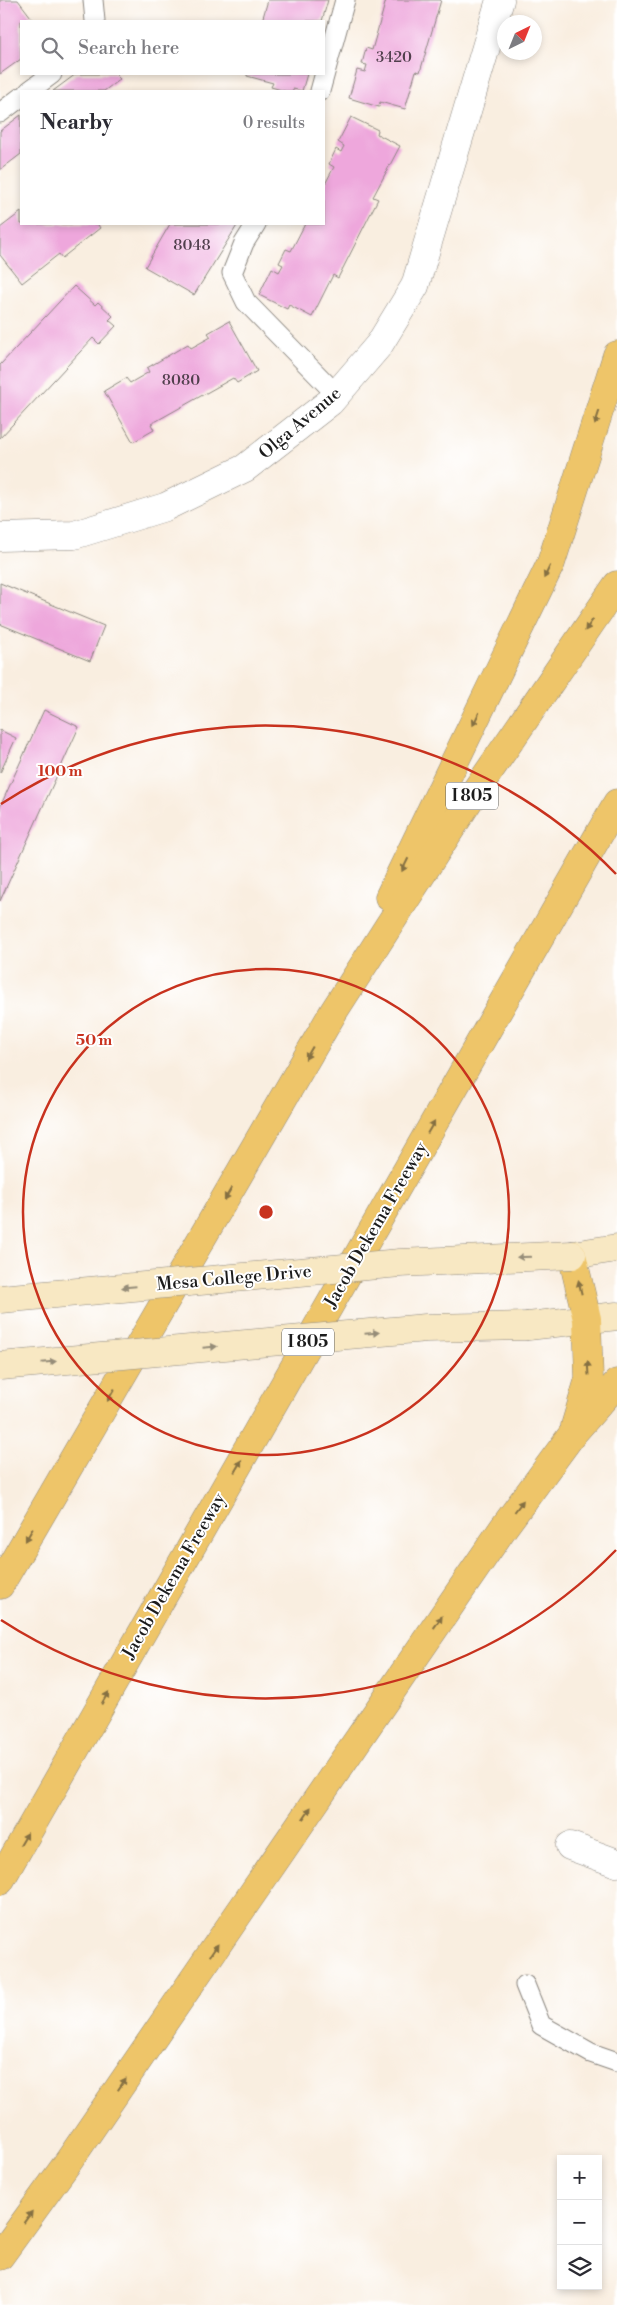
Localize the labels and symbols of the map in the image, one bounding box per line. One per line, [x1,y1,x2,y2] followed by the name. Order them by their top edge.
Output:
[497,15,542,60] north arrow
[376,48,412,67] house number: 3420
[173,236,211,255] house number: 8048
[162,371,200,390] house number: 8080
[254,382,346,464] street label: Olga Avenue
[593,411,601,426] one-way arrow
[542,565,551,580] one-way arrow
[584,618,594,632] one-way arrow
[471,712,479,726] one-way arrow
[38,762,83,781] text: 100 m
[446,782,498,809] road number: I 805
[400,858,408,872] one-way arrow
[76,1031,112,1050] text: 50 m
[305,1046,314,1060] one-way arrow
[427,1120,436,1134] one-way arrow
[319,1138,433,1313] street label: Jacob Dekema Freeway
[223,1187,232,1200] one-way arrow
[257,1203,275,1221] centre of rings
[515,1254,531,1262] one-way arrow
[155,1260,313,1296] street label: Mesa College Drive
[576,1280,584,1295] one-way arrow
[121,1283,137,1291] one-way arrow
[282,1328,334,1355] road number: I 805
[365,1329,381,1337] one-way arrow
[203,1343,219,1351] one-way arrow
[41,1358,57,1366] one-way arrow
[584,1360,592,1376] one-way arrow
[106,1388,115,1401] one-way arrow
[233,1459,242,1472] one-way arrow
[117,1489,231,1664] street label: Jacob Dekema Freeway
[514,1500,525,1513] one-way arrow
[25,1528,33,1542] one-way arrow
[433,1615,443,1629] one-way arrow
[101,1690,109,1705] one-way arrow
[302,1807,312,1820] one-way arrow
[20,1832,29,1845] one-way arrow
[209,1943,219,1956] one-way arrow
[117,2077,127,2090] one-way arrow
[23,2211,34,2224] one-way arrow

